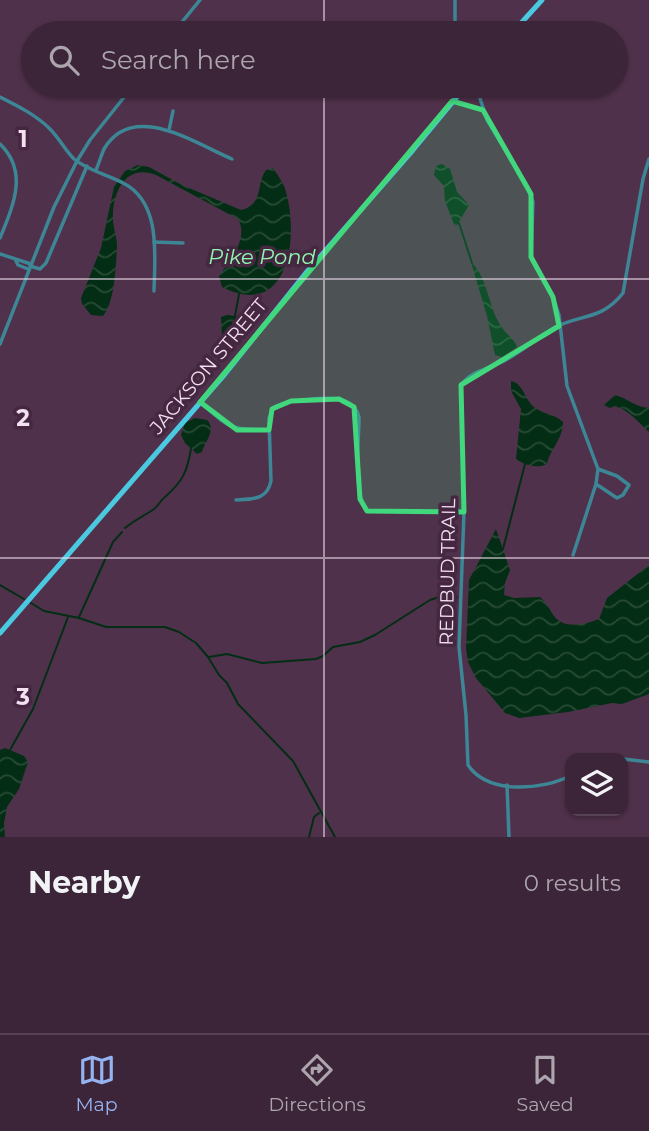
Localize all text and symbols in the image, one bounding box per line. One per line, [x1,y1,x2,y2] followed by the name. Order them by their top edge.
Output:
[21,21,628,98] search box
[45,41,83,79] icon: search
[101,44,256,76] text: Search here
[18,125,28,153] text: 1
[208,244,316,269] water label: Pike Pond
[144,294,272,440] street label: JACKSON STREET
[16,404,30,432] text: 2
[435,497,460,646] street label: REDBUD TRAIL
[15,683,30,711] text: 3
[565,753,628,816] map controls
[565,753,628,816] button: layers
[28,864,140,901] text: Nearby
[524,869,621,897] text: 0 results
[75,1051,118,1116] tab: Map
[268,1051,366,1116] tab: Directions
[517,1051,574,1116] tab: Saved

